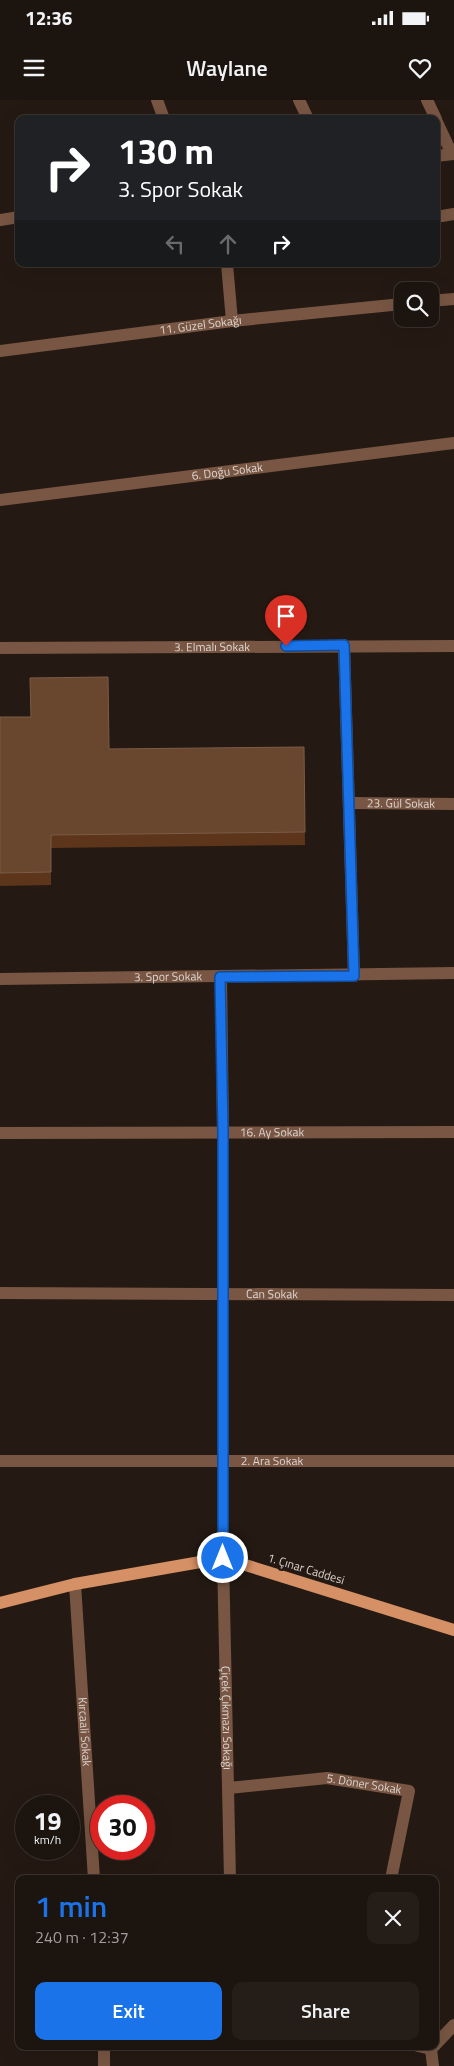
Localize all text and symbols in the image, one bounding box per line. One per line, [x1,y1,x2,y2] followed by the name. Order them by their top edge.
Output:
[25,3,72,32] text: 12:36
[186,51,268,85] text: Waylane
[20,54,48,82] icon: menu
[406,54,434,82] icon: heart
[118,124,214,178] text: 130 m
[35,135,100,200] icon: right
[118,172,243,206] text: 3. Spor Sokak
[161,230,189,258] icon: left
[214,230,242,258] icon: ahead
[267,230,295,258] icon: right
[394,282,439,327] map controls
[394,282,439,327] button: search
[158,310,242,339] street label: 11. Güzel Sokağı
[190,457,264,485] street label: 6. Doğu Sokak
[265,595,307,646] pin
[272,602,300,630] icon: arrive
[174,637,250,656] street label: 3. Elmalı Sokak
[367,793,435,813] street label: 23. Gül Sokak
[134,966,202,986] street label: 3. Spor Sokak
[240,1122,304,1141] street label: 16. Ay Sokak
[246,1284,298,1303] street label: Can Sokak
[241,1451,303,1470] street label: 2. Ara Sokak
[196,1531,248,1583] position arrow
[265,1548,347,1589] street label: 1. Çınar Caddesi
[216,1666,238,1770] street label: Çiçek Çıkmazı Sokağı
[73,1697,97,1767] street label: Kırcaali Sokak
[325,1768,403,1799] street label: 5. Döner Sokak
[90,1795,155,1860] speed limit sign: 30
[33,1802,62,1840] text: 19
[34,1830,61,1849] text: km/h
[35,1883,107,1929] text: 1 min
[367,1892,419,1944] button: close
[35,1925,129,1949] text: 240 m · 12:37
[35,1982,222,2040] button: Exit
[232,1982,419,2040] button: Share

